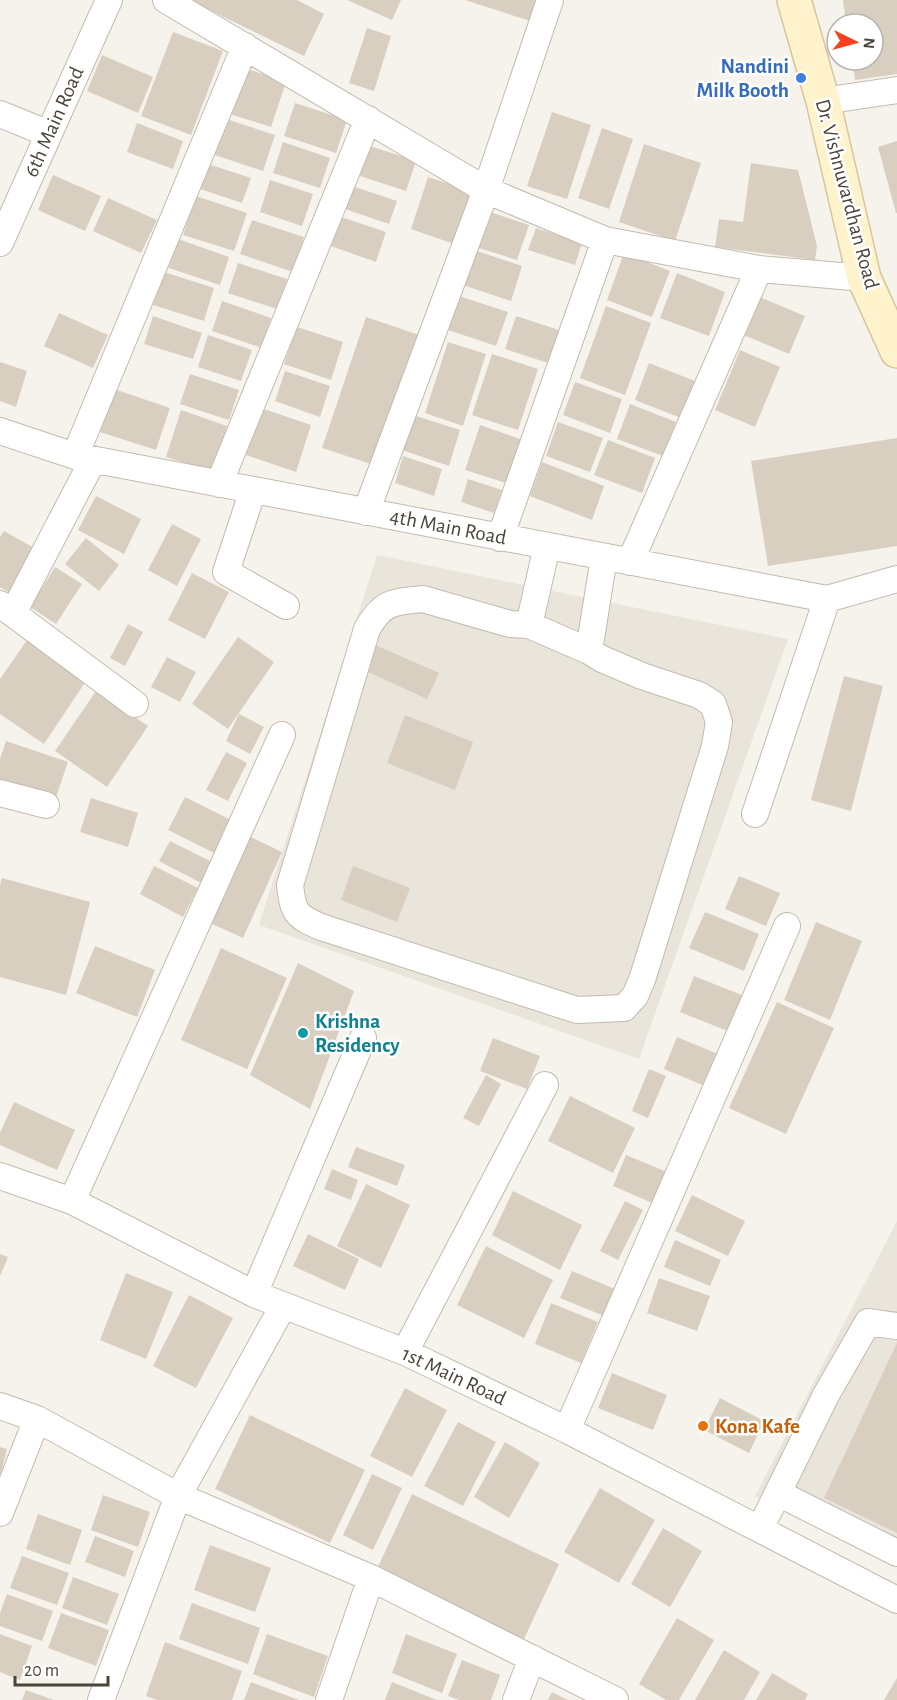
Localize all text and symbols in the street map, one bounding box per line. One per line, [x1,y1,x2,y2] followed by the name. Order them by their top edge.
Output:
[825,12,885,72] north arrow
[860,37,877,49] text: N
[697,56,789,101] place label: Nandini Milk Booth
[20,64,88,180] street label: 6th Main Road
[794,71,808,85] marker: Nandini Milk Booth
[812,97,882,291] street label: Dr. Vishnuvardhan Road
[388,505,508,549] street label: 4th Main Road
[315,1011,400,1056] place label: Krishna Residency
[296,1026,310,1040] marker: Krishna Residency
[399,1343,509,1409] street label: 1st Main Road
[715,1416,800,1437] place label: Kona Kafe
[696,1419,710,1433] marker: Kona Kafe
[15,1649,108,1687] scale bar
[24,1662,59,1680] text: 20 m

